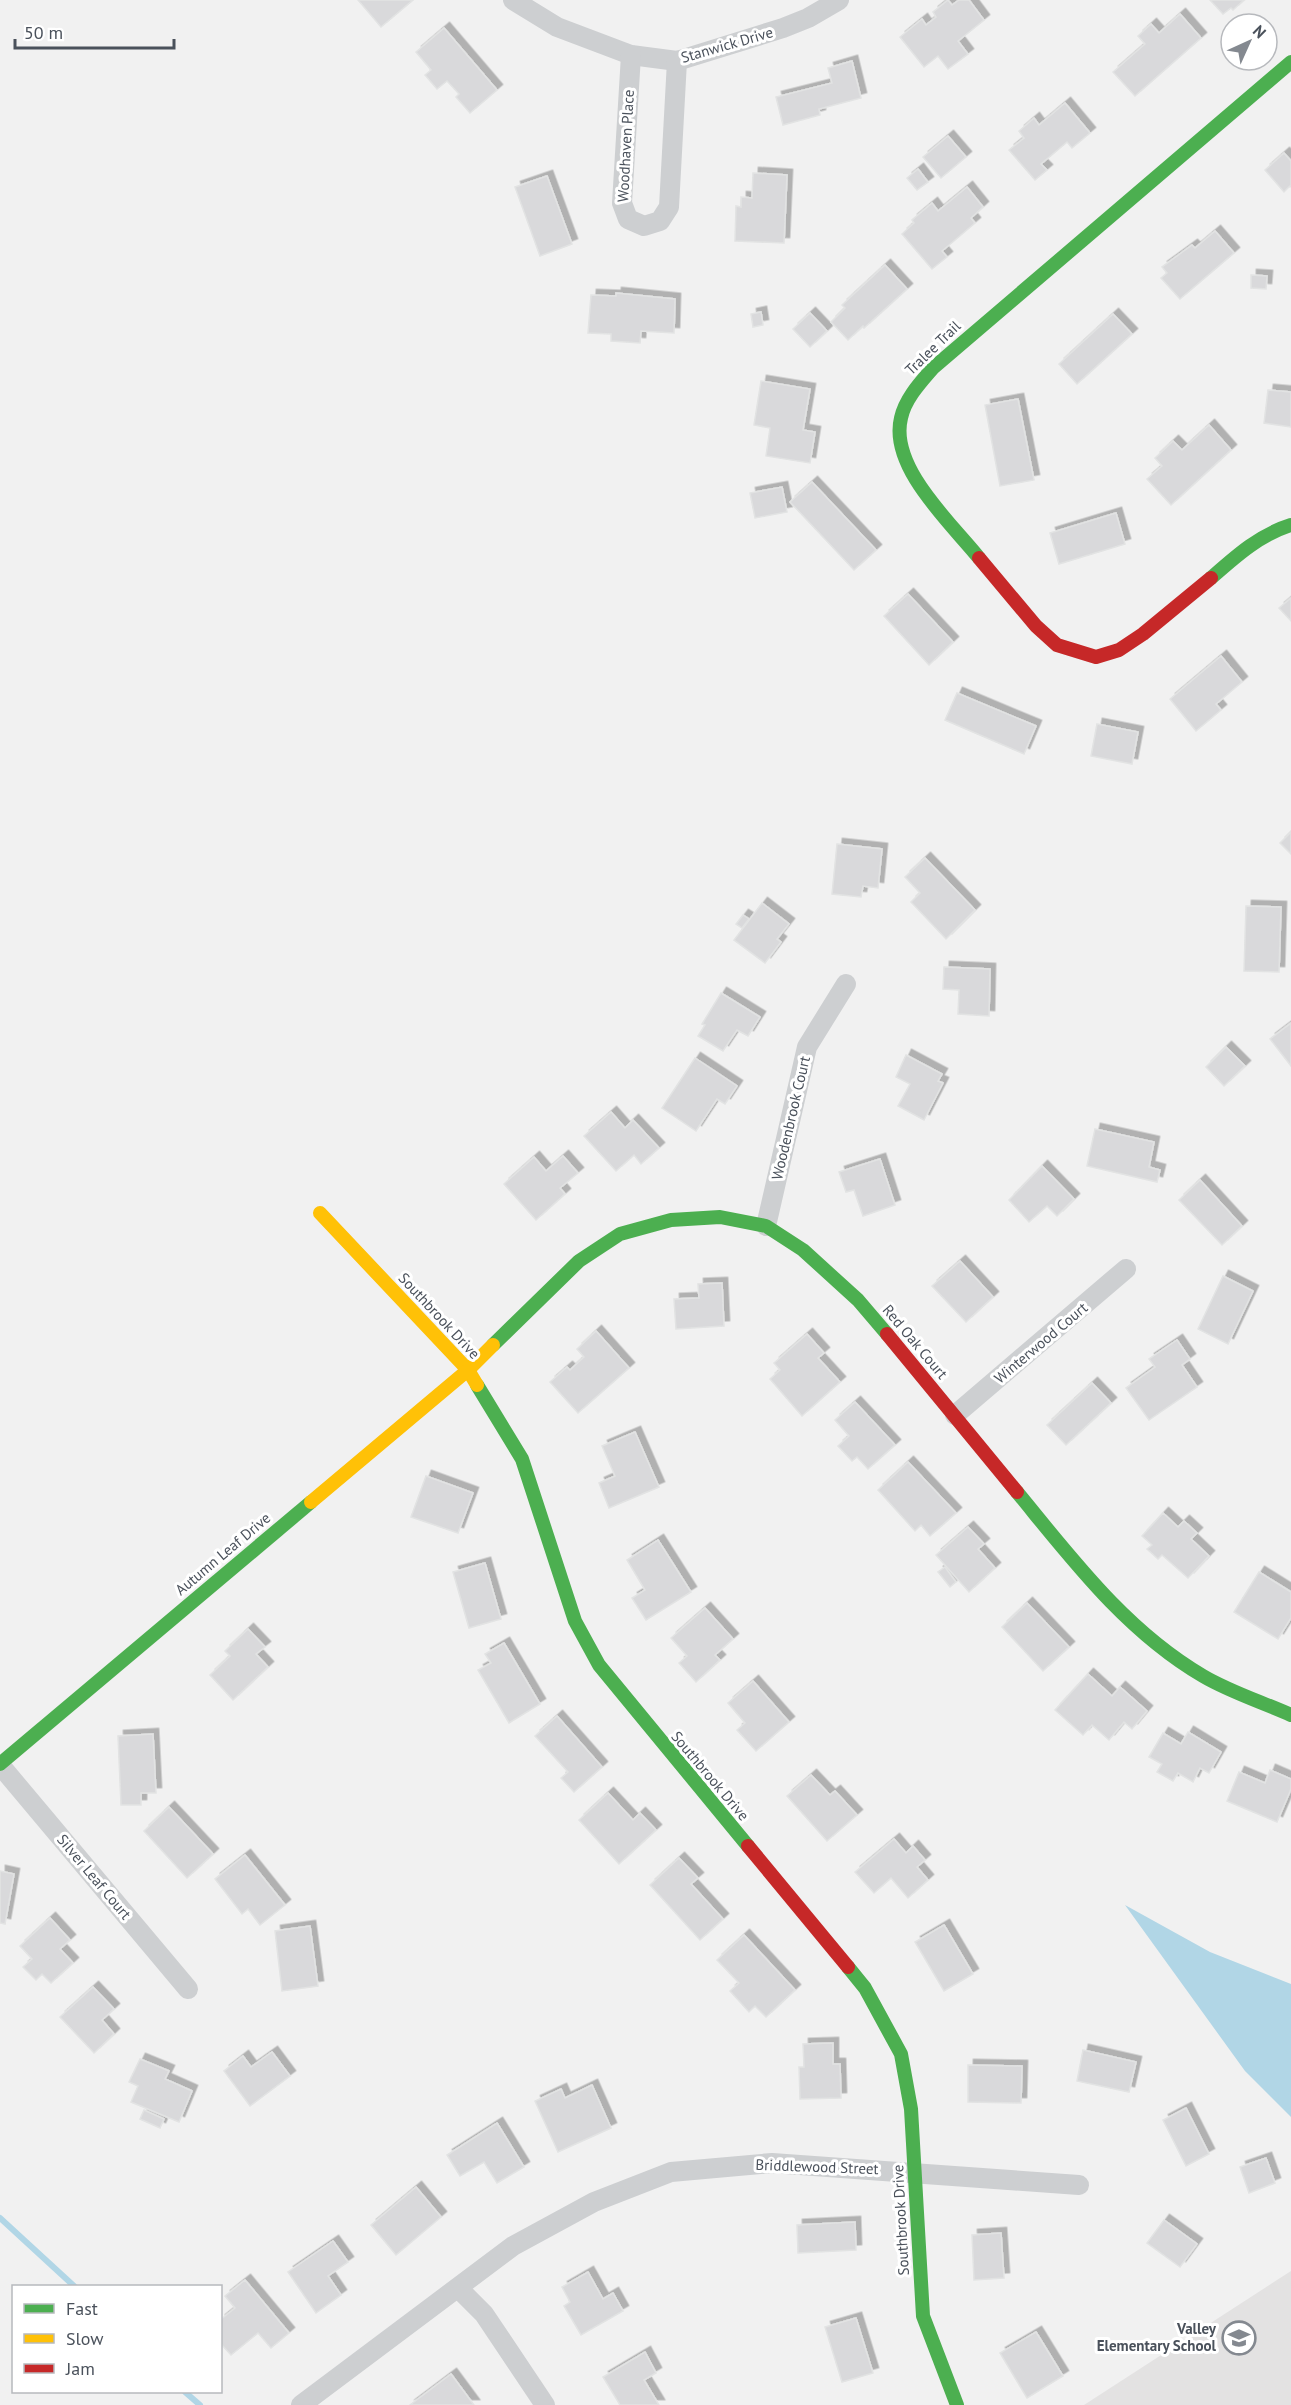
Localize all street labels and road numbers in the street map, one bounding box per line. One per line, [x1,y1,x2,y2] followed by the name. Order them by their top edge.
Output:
[679,22,775,67] street label: Stanwick Drive
[613,89,638,203] street label: Woodhaven Place
[901,316,965,379] street label: Tralee Trail
[767,1054,814,1182] street label: Woodenbrook Court
[395,1269,484,1363] street label: Southbrook Drive
[990,1298,1091,1387] street label: Winterwood Court
[879,1301,952,1383] street label: Red Oak Court
[171,1508,274,1599] street label: Autumn Leaf Drive
[667,1727,753,1824] street label: Southbrook Drive
[53,1830,136,1923] street label: Silver Leaf Court
[755,2155,879,2178] street label: Briddlewood Street
[888,2164,913,2276] street label: Southbrook Drive

